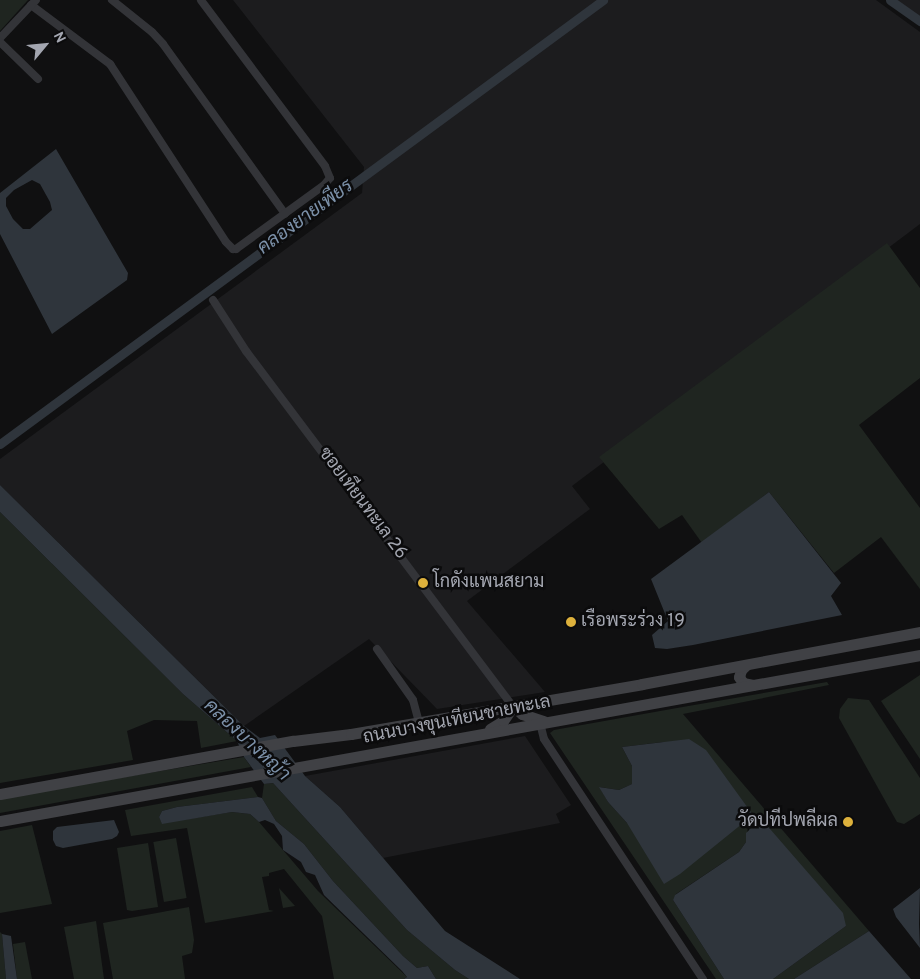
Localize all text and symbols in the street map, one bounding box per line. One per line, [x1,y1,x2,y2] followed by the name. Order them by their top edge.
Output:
[20,20,70,70] north arrow
[49,29,69,46] text: N
[254,176,358,260] water label: คลองยายเพียร
[313,444,411,564] street label: ซอยเทียนทะเล 26
[433,572,544,594] place label: โกดังแพนสยาม
[417,577,429,589] marker: โกดังแพนสยาม
[581,611,685,633] place label: เรือพระร่วง 19
[565,616,577,628] marker: เรือพระร่วง 19
[361,692,553,750] street label: ถนนบางขุนเทียนชายทะเล
[198,695,294,787] water label: คลองบางหญ้า
[738,811,838,833] place label: วัดปทีปพลีผล
[842,816,854,828] marker: วัดปทีปพลีผล

